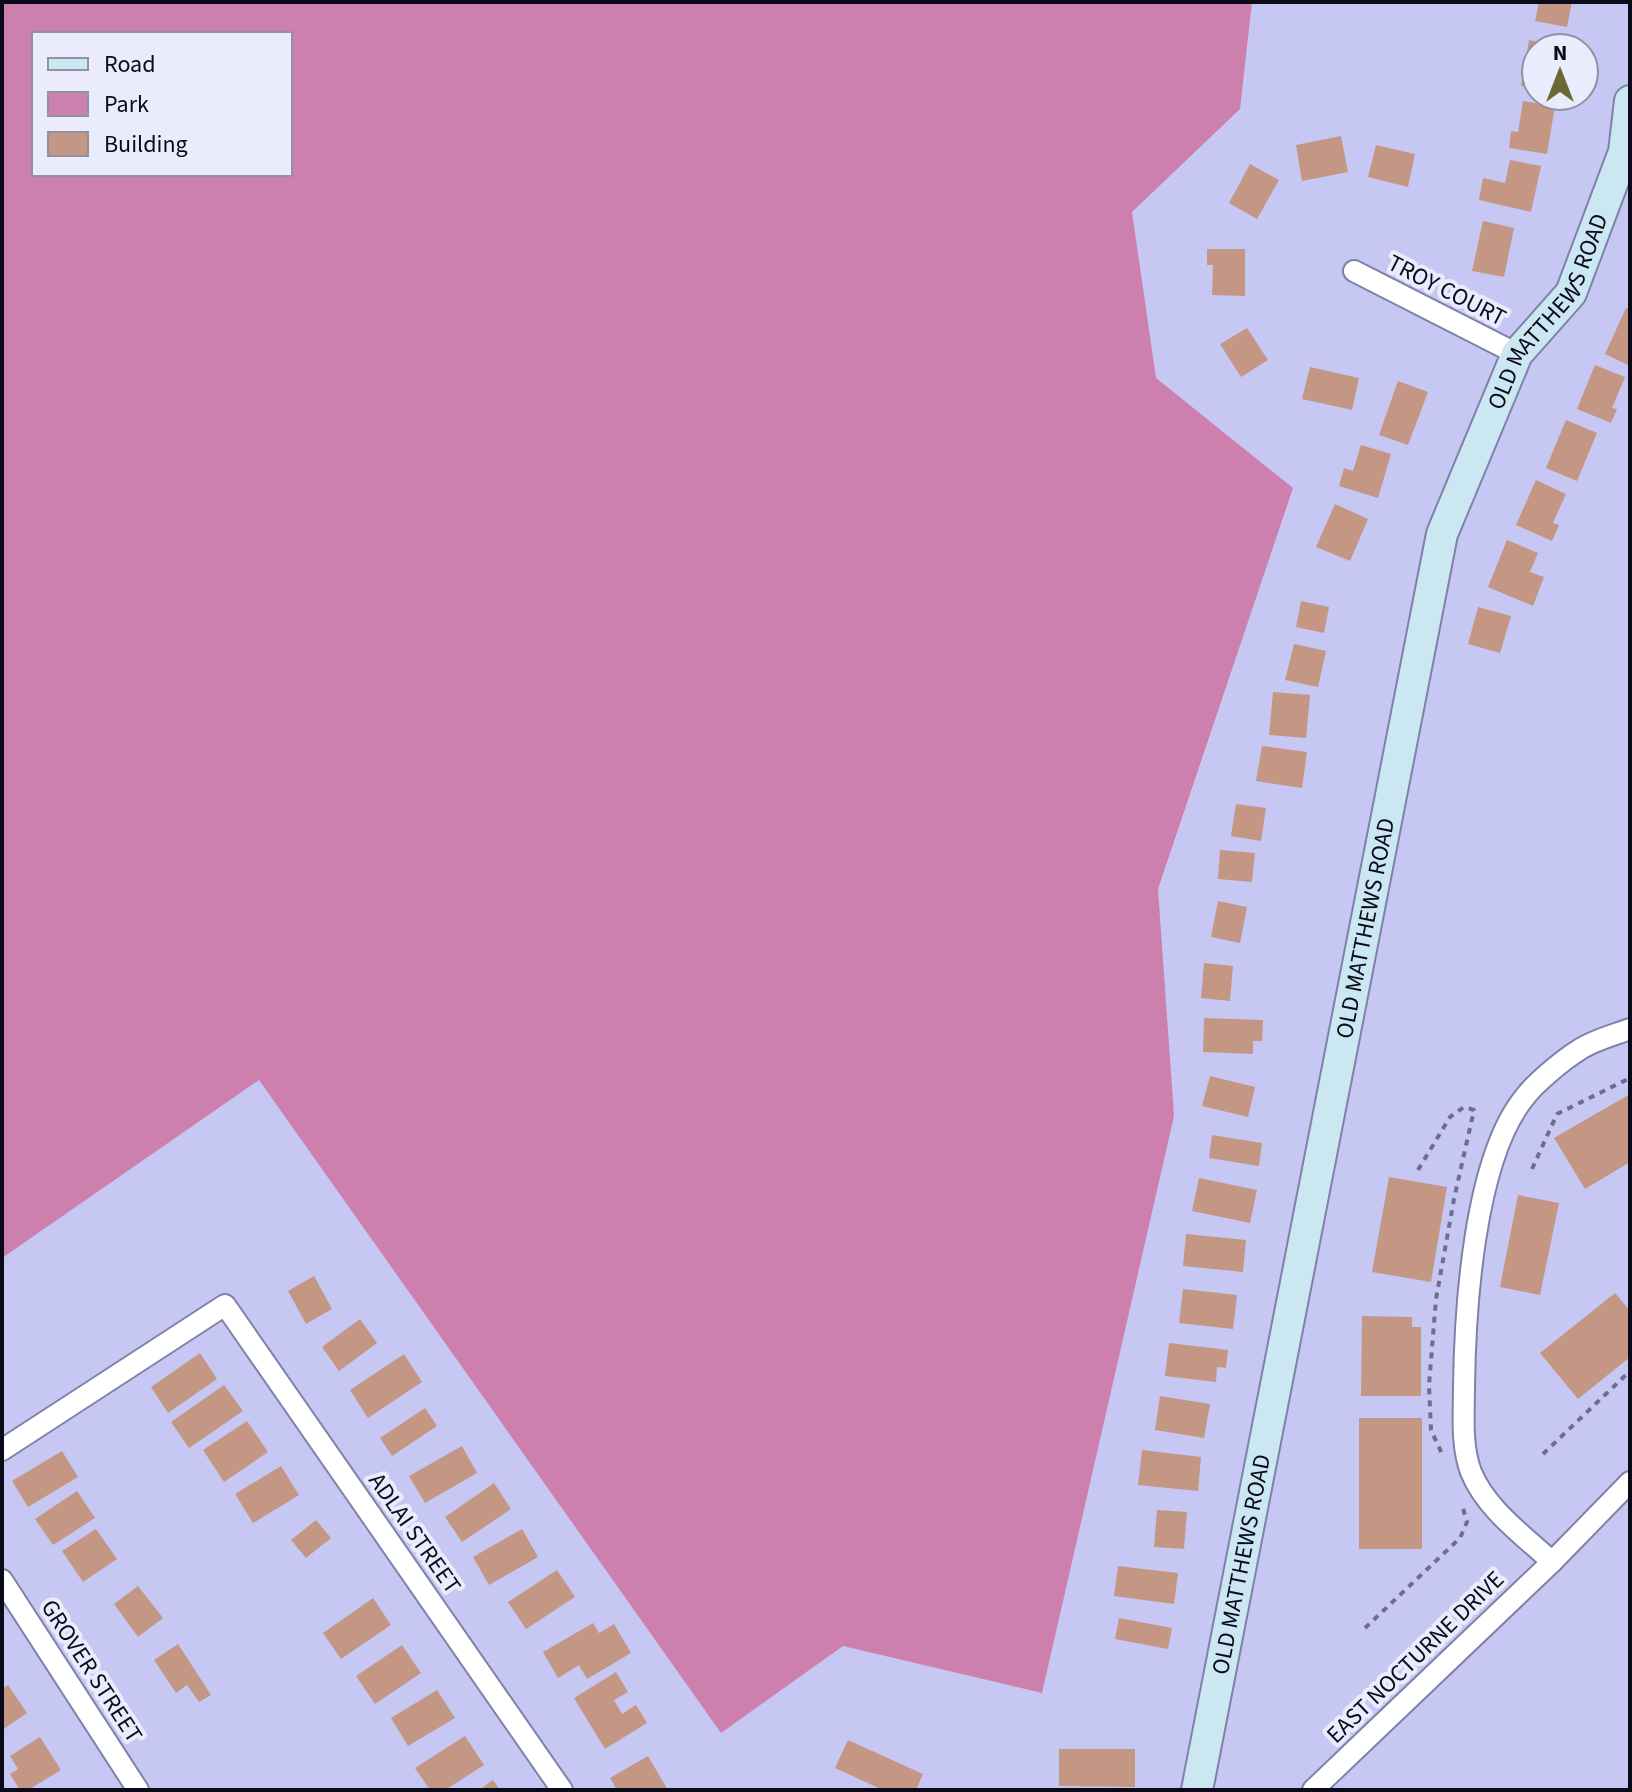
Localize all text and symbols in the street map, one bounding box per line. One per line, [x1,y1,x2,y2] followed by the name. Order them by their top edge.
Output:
[32,32,292,176] legend
[1520,32,1600,112] north arrow
[1553,37,1567,69] text: N
[104,47,156,82] text: Road
[104,87,149,122] text: Park
[104,127,188,162] text: Building
[1479,209,1617,415] street label: OLD MATTHEWS ROAD
[1381,246,1512,335] street label: TROY COURT
[1327,815,1404,1042] street label: OLD MATTHEWS ROAD
[1203,1451,1280,1678] street label: OLD MATTHEWS ROAD
[360,1466,469,1601] street label: ADLAI STREET
[1319,1563,1512,1752] street label: EAST NOCTURNE DRIVE
[32,1593,151,1750] street label: GROVER STREET

